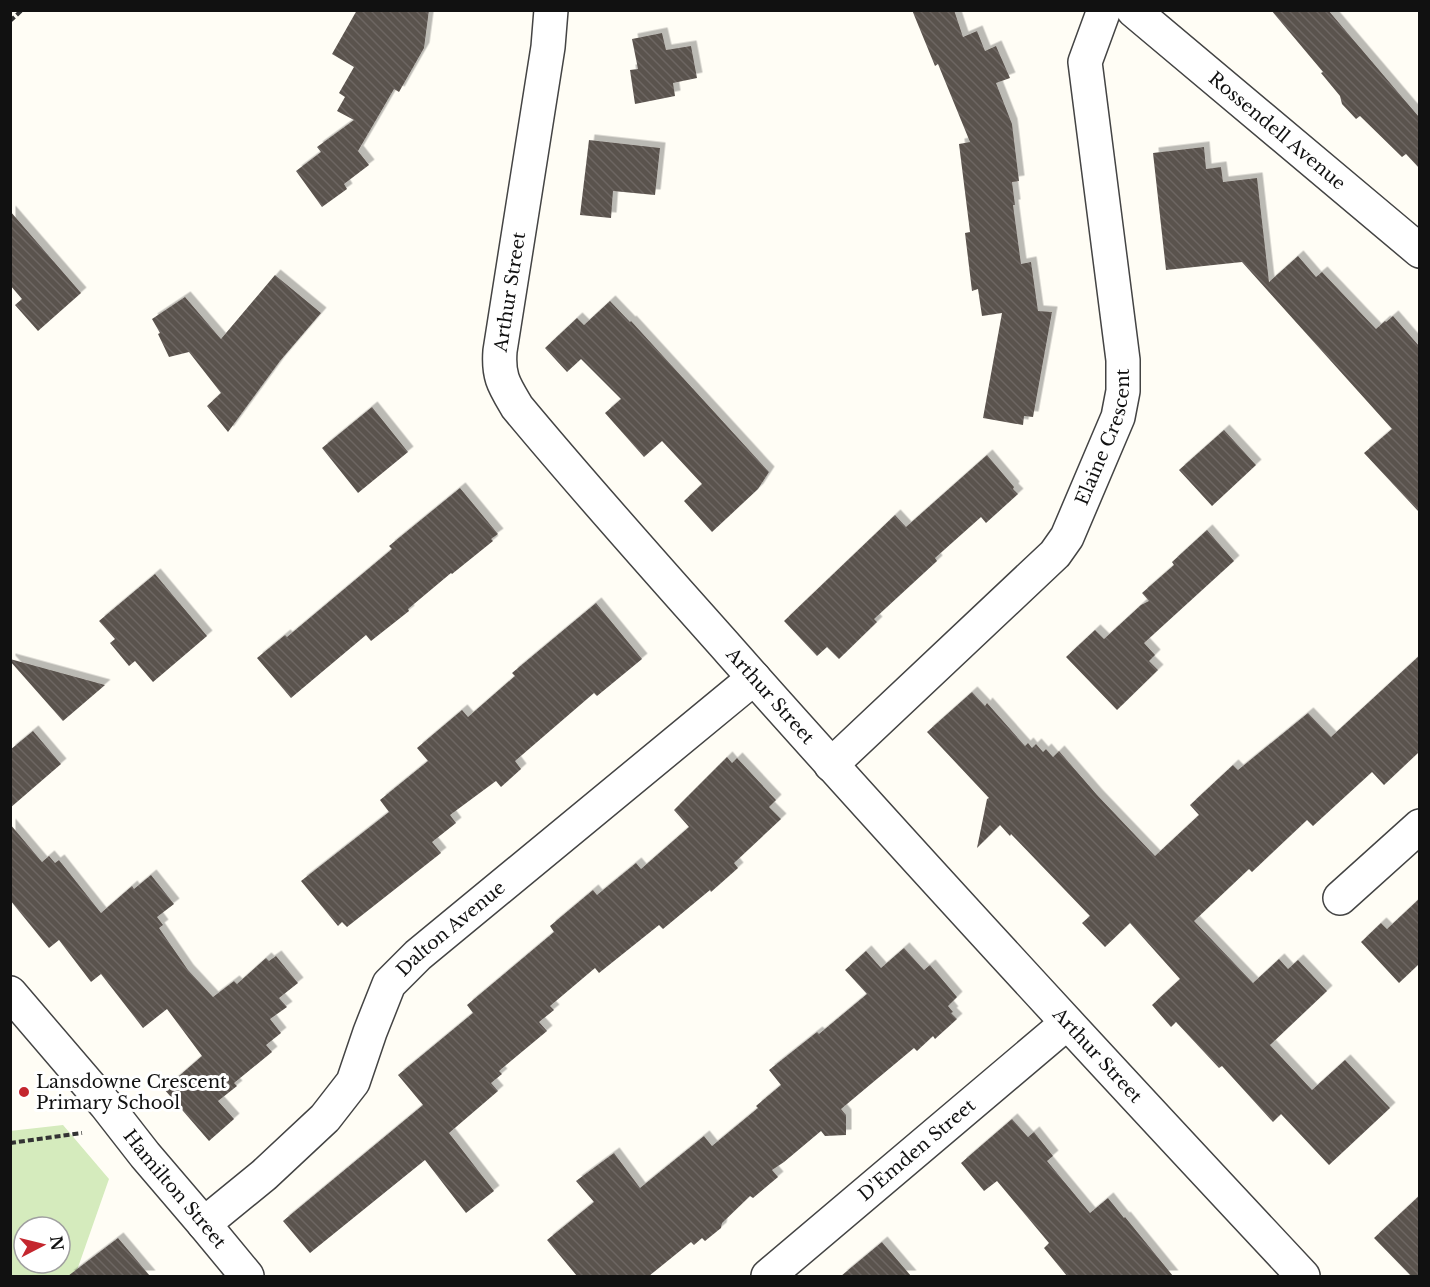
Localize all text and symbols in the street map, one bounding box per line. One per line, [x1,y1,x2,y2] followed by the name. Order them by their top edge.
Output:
[1204,67,1350,195] street label: Rossendell Avenue
[490,230,530,355] street label: Arthur Street
[1071,368,1134,508] street label: Elaine Crescent
[721,643,819,749] street label: Arthur Street
[392,877,510,981] street label: Dalton Avenue
[1047,1003,1147,1107] street label: Arthur Street
[36,1071,227,1114] place label: Lansdowne Crescent Primary School
[17,1085,31,1099] marker: Lansdowne Crescent Primary School
[854,1094,980,1206] street label: D'Emden Street
[118,1125,231,1253] street label: Hamilton Street
[12,1215,72,1275] north arrow
[46,1234,68,1252] text: N

